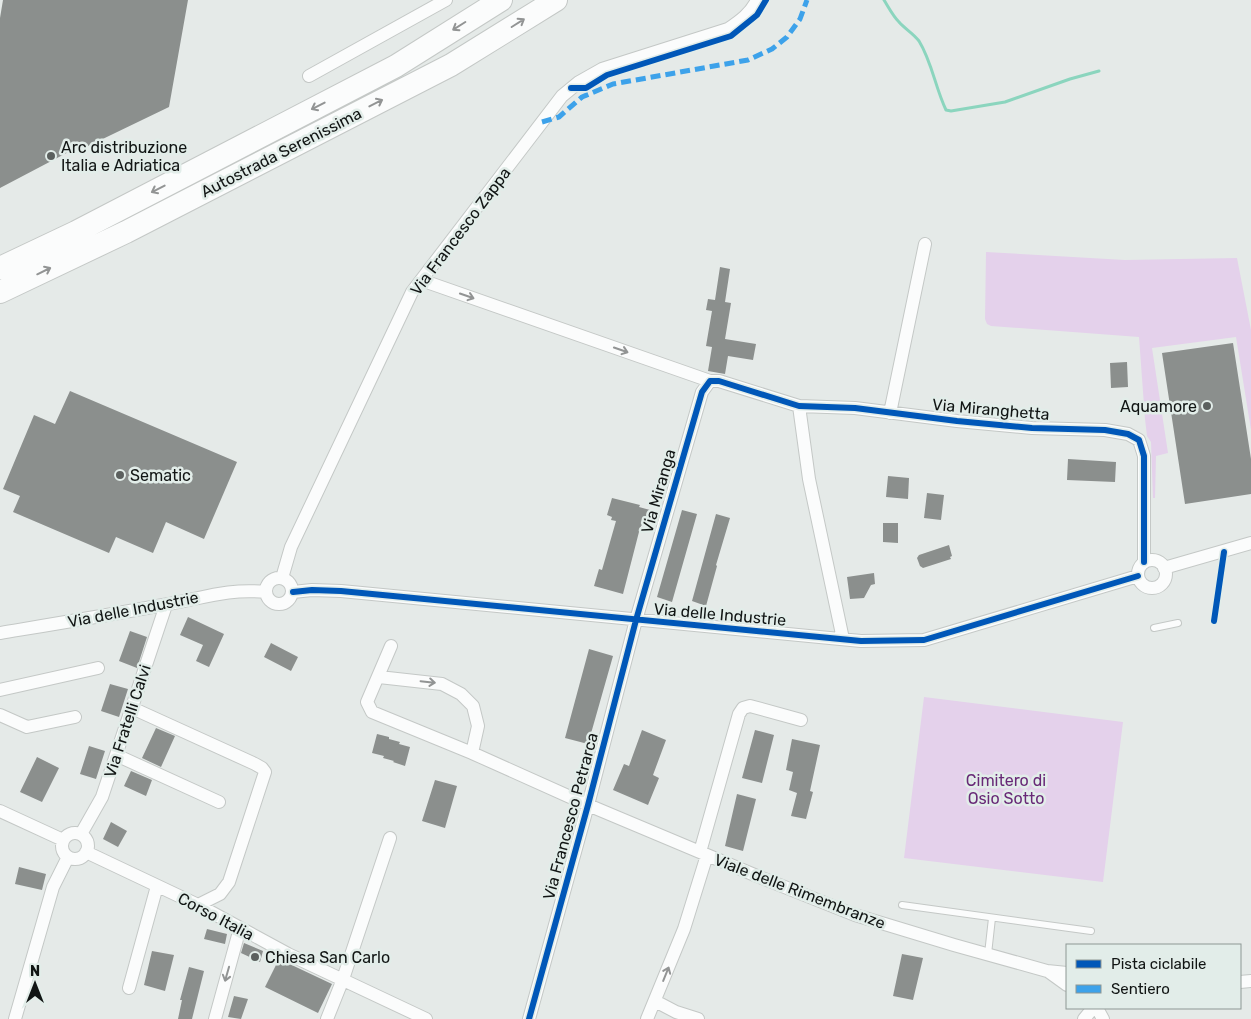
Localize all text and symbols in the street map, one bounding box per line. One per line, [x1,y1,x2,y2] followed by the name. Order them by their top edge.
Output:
[510,18,524,28] one-way arrow
[453,21,467,31] one-way arrow
[369,98,384,108] one-way arrow
[311,101,326,111] one-way arrow
[198,104,365,201] street label: Autostrada Serenissima
[61,138,187,175] place label: Arc distribuzione Italia e Adriatica
[45,150,57,162] marker: Arc distribuzione Italia e Adriatica
[406,164,515,299] street label: Via Francesco Zappa
[151,184,166,194] one-way arrow
[36,266,51,275] one-way arrow
[459,292,475,301] one-way arrow
[612,346,628,355] one-way arrow
[932,395,1050,424] street label: Via Miranghetta
[1120,397,1197,416] place label: Aquamore
[1201,400,1213,412] marker: Aquamore
[637,447,680,535] street label: Via Miranga
[130,466,191,485] place label: Sematic
[114,469,126,481] marker: Sematic
[66,587,200,631] street label: Via delle Industrie
[653,599,787,630] street label: Via delle Industrie
[100,662,155,780] street label: Via Fratelli Calvi
[419,677,435,687] one-way arrow
[539,730,602,902] street label: Via Francesco Petrarca
[966,771,1046,808] park label: Cimitero di Osio Sotto
[712,850,888,933] street label: Viale delle Rimembranze
[175,889,257,944] street label: Corso Italia
[1066,944,1241,1009] legend
[265,948,390,967] place label: Chiesa San Carlo
[249,951,261,963] marker: Chiesa San Carlo
[1111,955,1206,973] text: Pista ciclabile
[10,959,60,1009] north arrow
[30,963,40,980] text: N
[222,965,232,981] one-way arrow
[662,967,671,982] one-way arrow
[1111,980,1170,998] text: Sentiero

